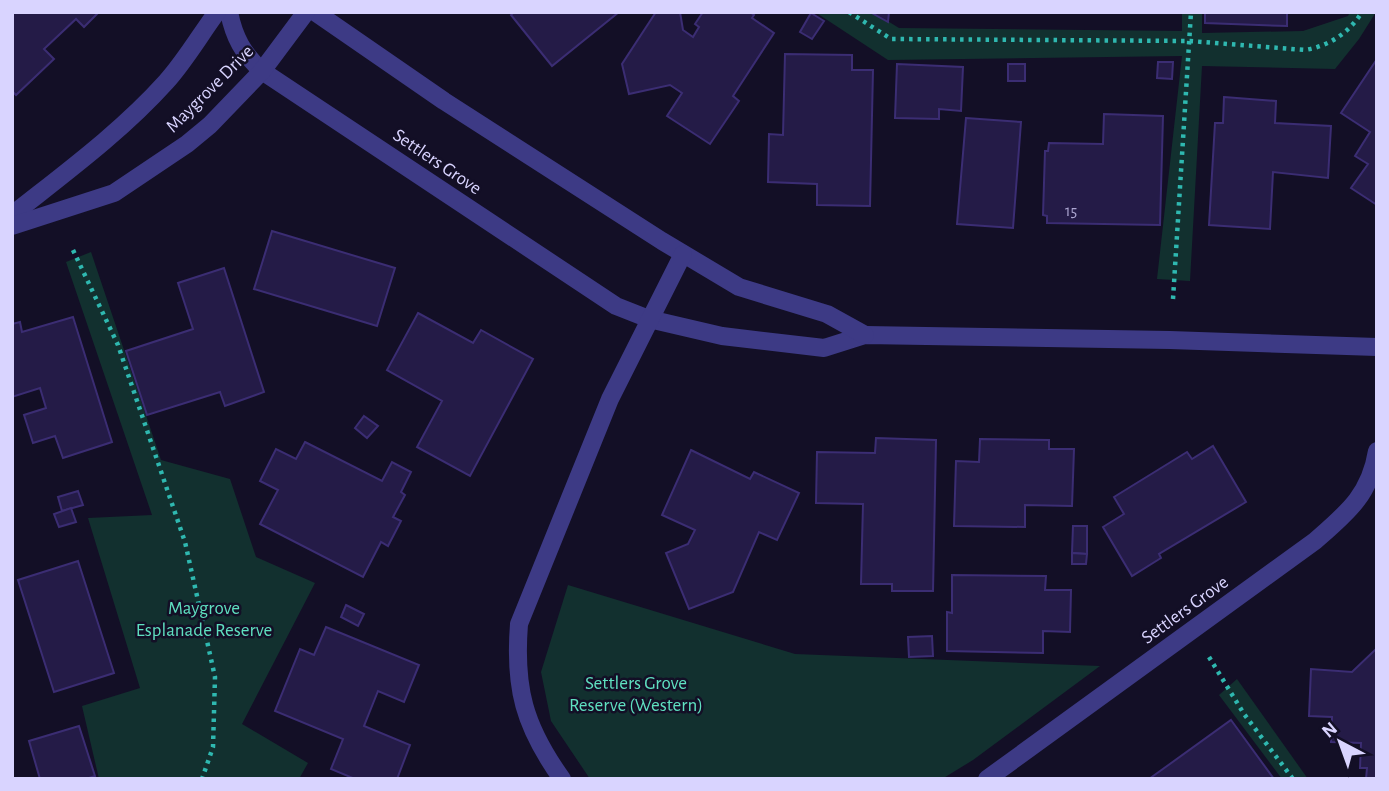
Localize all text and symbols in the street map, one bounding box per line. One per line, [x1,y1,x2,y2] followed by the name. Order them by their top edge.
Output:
[163,42,257,136] street label: Maygrove Drive
[389,126,485,198] street label: Settlers Grove
[1065,203,1077,219] house number: 15
[1138,572,1232,648] street label: Settlers Grove
[136,599,272,640] park label: Maygrove Esplanade Reserve
[569,674,703,715] park label: Settlers Grove Reserve (Western)
[1305,707,1375,777] north arrow
[1319,719,1341,742] text: N

